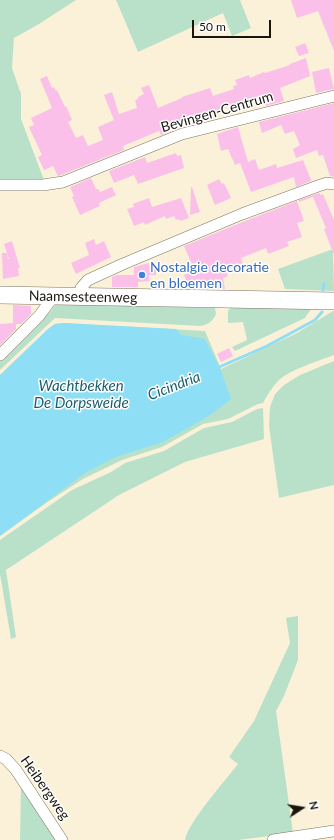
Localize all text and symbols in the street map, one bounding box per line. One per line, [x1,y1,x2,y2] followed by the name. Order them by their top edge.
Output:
[194,12,273,38] scale bar
[199,19,226,34] text: 50 m
[159,88,275,136] street label: Bevingen-Centrum
[150,259,269,292] place label: Nostalgie decoratie en bloemen
[137,270,147,280] marker: Nostalgie decoratie en bloemen
[29,288,137,306] street label: Naamsesteenweg
[145,368,203,404] water label: Cicindria
[33,377,129,412] water label: Wachtbekken De Dorpsweide
[17,753,73,823] street label: Heibergweg
[282,788,322,828] north arrow
[307,800,321,811] text: N

